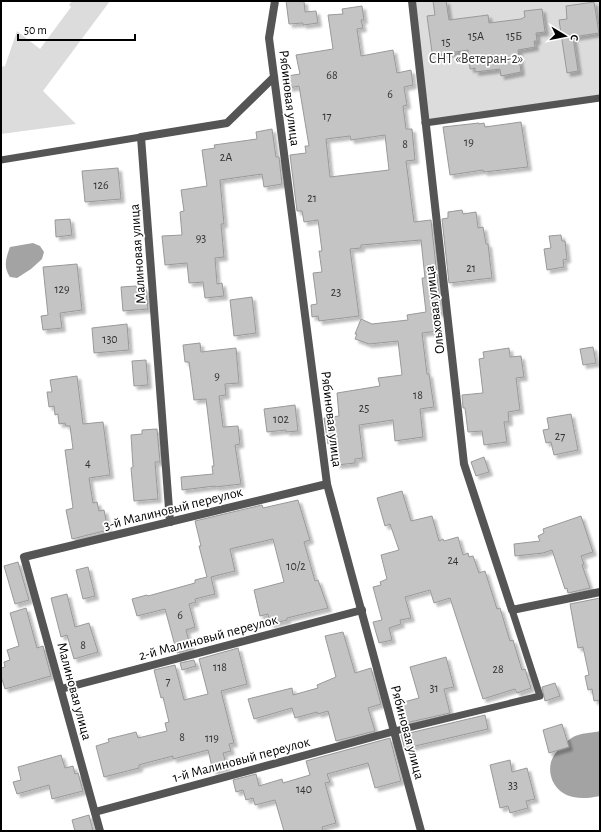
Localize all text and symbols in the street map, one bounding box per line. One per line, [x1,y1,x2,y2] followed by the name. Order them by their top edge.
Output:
[18,16,135,42] scale bar
[545,16,585,56] north arrow
[24,24,47,36] text: 50 m
[468,30,484,42] house number: 15А
[506,30,522,42] house number: 15Б
[568,34,580,42] text: С
[441,36,451,48] house number: 15
[276,49,302,148] street label: Рябиновая улица
[429,52,523,66] park label: СНТ «Ветеран-2»
[326,69,338,81] house number: 68
[387,88,393,100] house number: 6
[322,110,332,122] house number: 17
[464,136,474,148] house number: 19
[402,138,408,150] house number: 8
[220,151,232,163] house number: 2А
[93,179,109,191] house number: 126
[307,192,317,204] house number: 21
[127,203,148,305] street label: Малиновая улица
[196,232,206,244] house number: 93
[466,262,476,274] house number: 21
[423,264,447,355] street label: Ольховая улица
[54,283,70,295] house number: 129
[331,286,341,298] house number: 23
[102,333,118,345] house number: 130
[214,370,220,382] house number: 9
[318,370,344,469] street label: Рябиновая улица
[413,389,423,401] house number: 18
[359,402,369,414] house number: 25
[273,413,289,425] house number: 102
[555,430,565,442] house number: 27
[85,457,91,469] house number: 4
[102,485,245,533] street label: 3-й Малиновый переулок
[447,554,459,566] house number: 24
[286,560,306,572] house number: 10/2
[177,609,183,621] house number: 6
[137,613,280,663] street label: 2-й Малиновый переулок
[80,639,86,651] house number: 8
[54,641,94,742] street label: Малиновая улица
[213,661,227,673] house number: 118
[492,663,504,675] house number: 28
[165,675,171,687] house number: 7
[429,682,439,694] house number: 31
[388,684,426,781] street label: Рябиновая улица
[179,731,185,743] house number: 8
[205,732,219,744] house number: 119
[171,735,312,785] street label: 1-й Малиновый переулок
[508,779,518,791] house number: 33
[296,783,312,795] house number: 140

